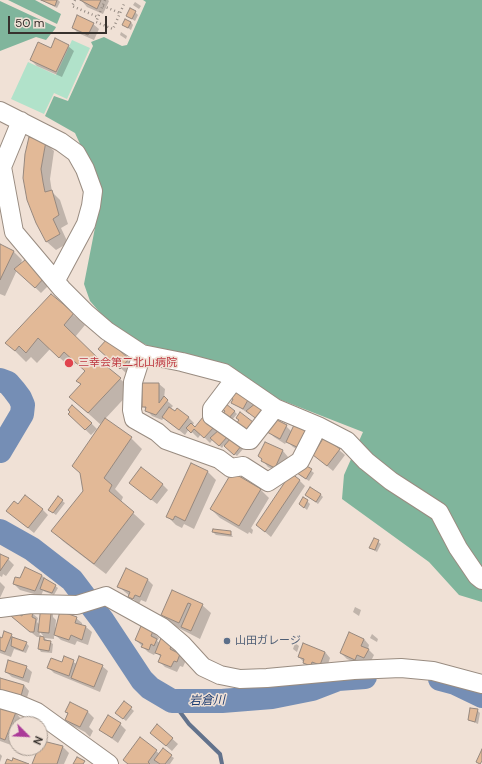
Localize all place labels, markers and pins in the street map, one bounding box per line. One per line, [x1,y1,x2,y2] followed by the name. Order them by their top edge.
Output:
[78,356,177,370] place label: 三幸会第二北山病院
[63,357,75,369] marker: 三幸会第二北山病院
[235,634,301,648] place label: 山田ガレージ
[222,636,232,646] marker: 山田ガレージ

